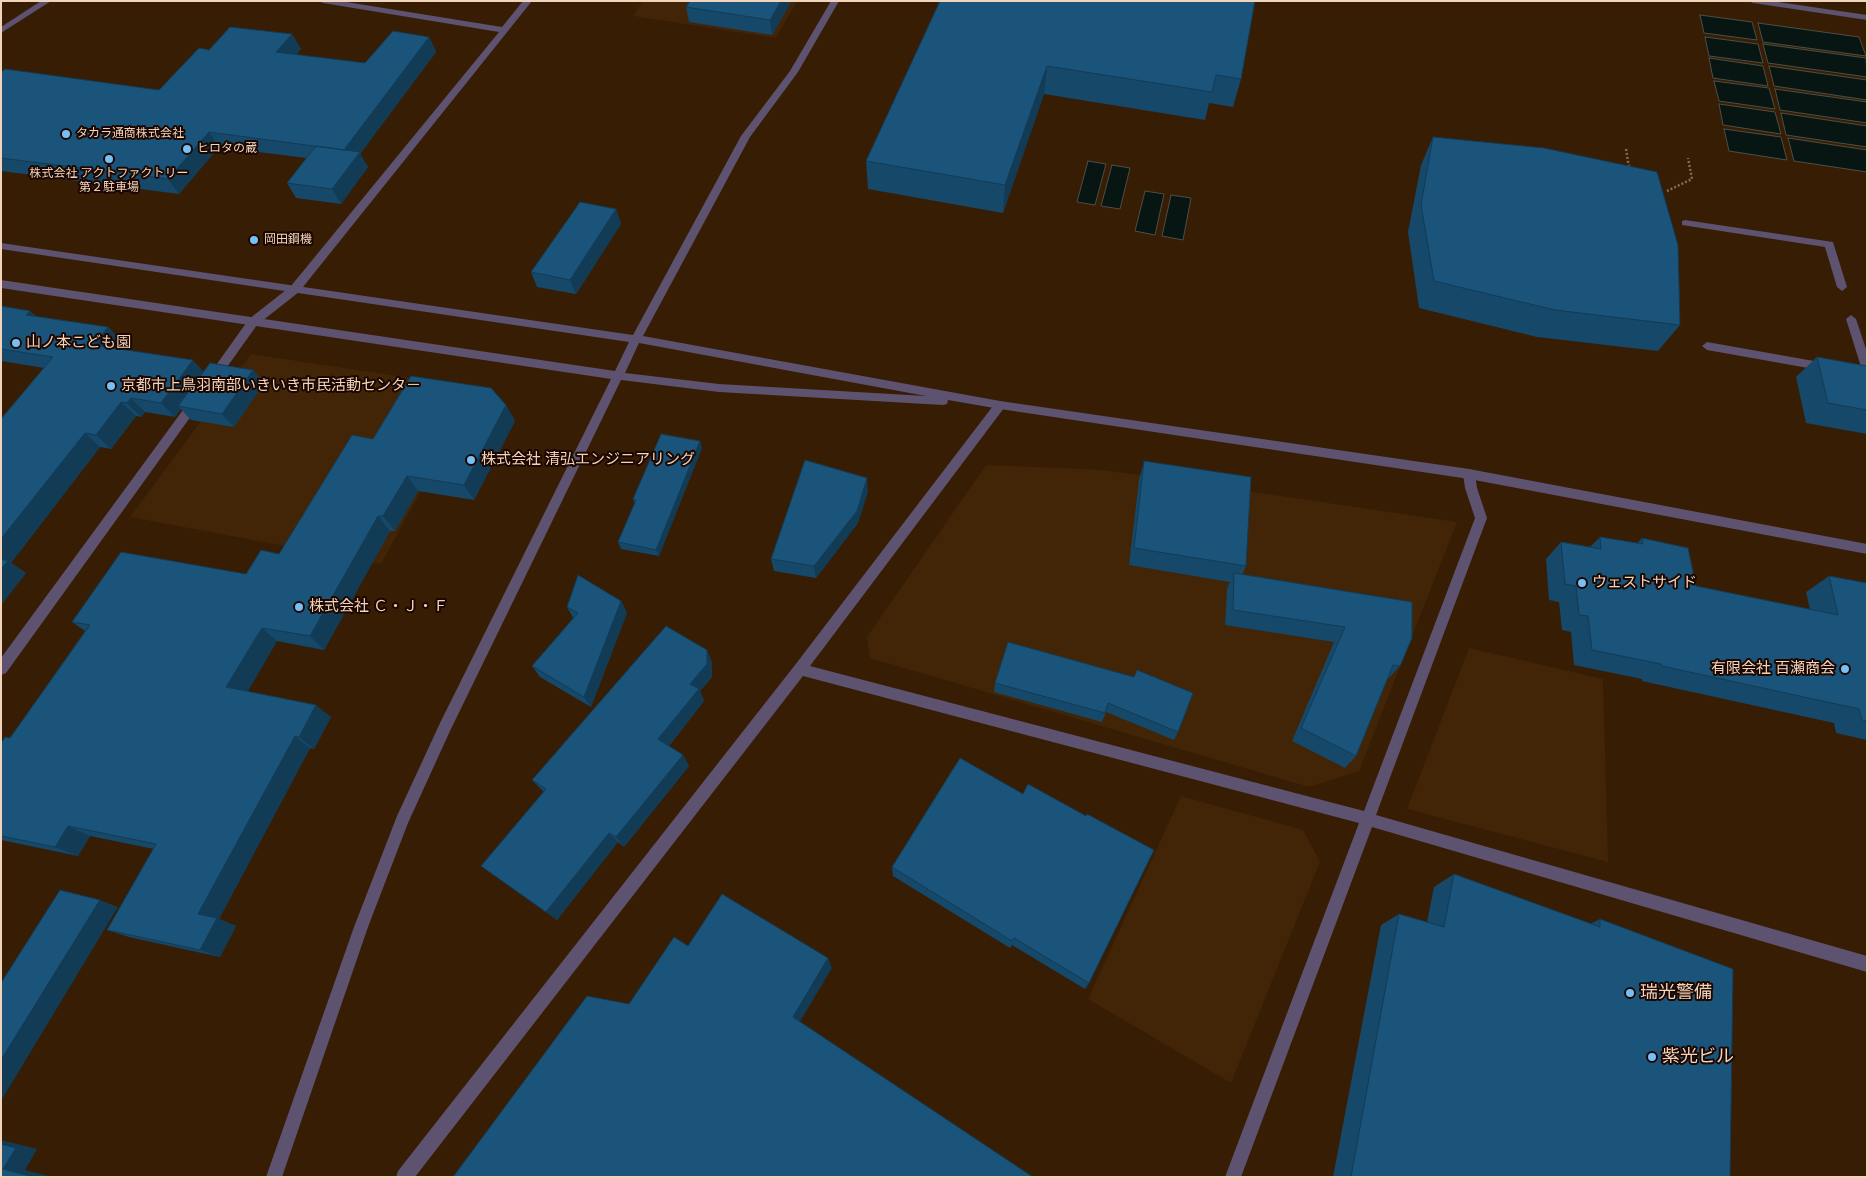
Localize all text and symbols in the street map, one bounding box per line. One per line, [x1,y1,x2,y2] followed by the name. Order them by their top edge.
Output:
[76,127,184,141] place label: タカラ通商株式会社
[60,128,72,140] marker: タカラ通商株式会社
[197,142,257,156] place label: ヒロタの蔵
[181,143,193,155] marker: ヒロタの蔵
[103,153,115,165] marker: 株式会社 アクトファクトリー 第２駐車場
[29,167,189,195] place label: 株式会社 アクトファクトリー 第２駐車場
[264,233,312,247] place label: 岡田鋼機
[248,234,260,246] marker: 岡田鋼機
[26,334,131,352] place label: 山ノ本こども園
[10,337,22,349] marker: 山ノ本こども園
[121,377,421,395] place label: 京都市上鳥羽南部いきいき市民活動センタ－
[105,380,117,392] marker: 京都市上鳥羽南部いきいき市民活動センタ－
[481,451,695,469] place label: 株式会社 清弘エンジニアリング
[465,454,477,466] marker: 株式会社 清弘エンジニアリング
[1592,574,1697,592] place label: ウェストサイド
[1576,577,1588,589] marker: ウェストサイド
[309,598,448,616] place label: 株式会社 Ｃ・Ｊ・Ｆ
[293,601,305,613] marker: 株式会社 Ｃ・Ｊ・Ｆ
[1711,660,1835,678] place label: 有限会社 百瀬商会
[1839,663,1851,675] marker: 有限会社 百瀬商会
[1640,982,1712,1004] place label: 瑞光警備
[1624,987,1636,999] marker: 瑞光警備
[1662,1046,1734,1068] place label: 紫光ビル
[1646,1051,1658,1063] marker: 紫光ビル

